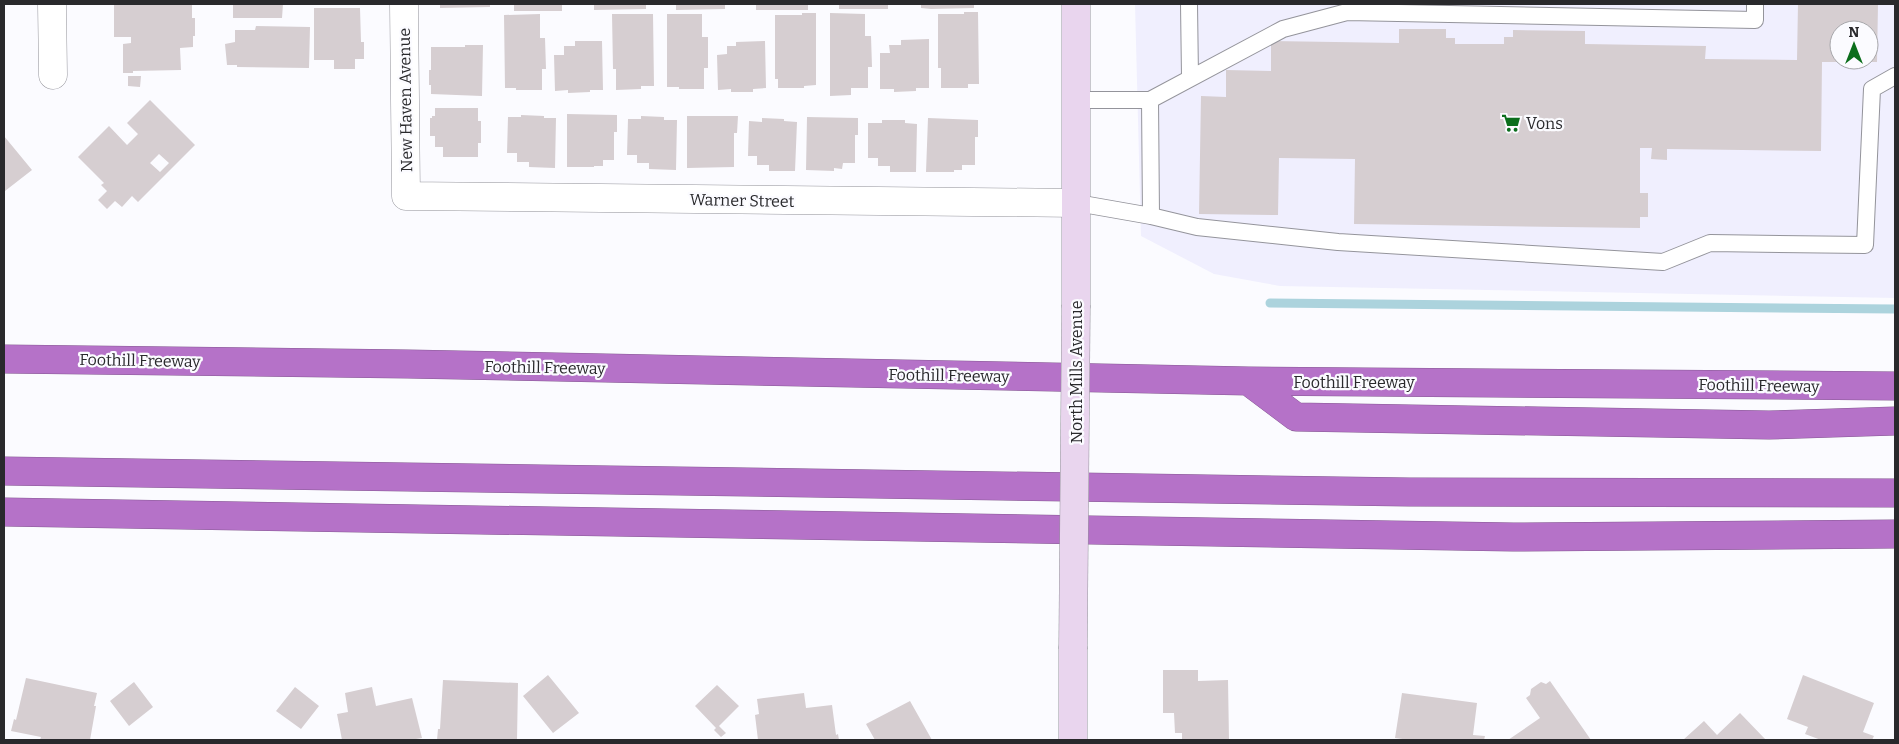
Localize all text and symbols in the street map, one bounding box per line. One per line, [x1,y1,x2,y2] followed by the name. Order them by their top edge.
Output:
[1829,20,1879,70] north arrow
[1849,24,1860,41] text: N
[395,28,416,172] street label: New Haven Avenue
[1500,112,1522,134] supermarket icon: Vons
[1526,114,1563,133] place label: Vons
[689,190,795,211] street label: Warner Street
[1067,301,1086,443] street label: North Mills Avenue
[79,350,201,371] street label: Foothill Freeway
[484,357,606,378] street label: Foothill Freeway
[888,365,1010,386] street label: Foothill Freeway
[1293,373,1415,392] street label: Foothill Freeway
[1698,375,1820,396] street label: Foothill Freeway

